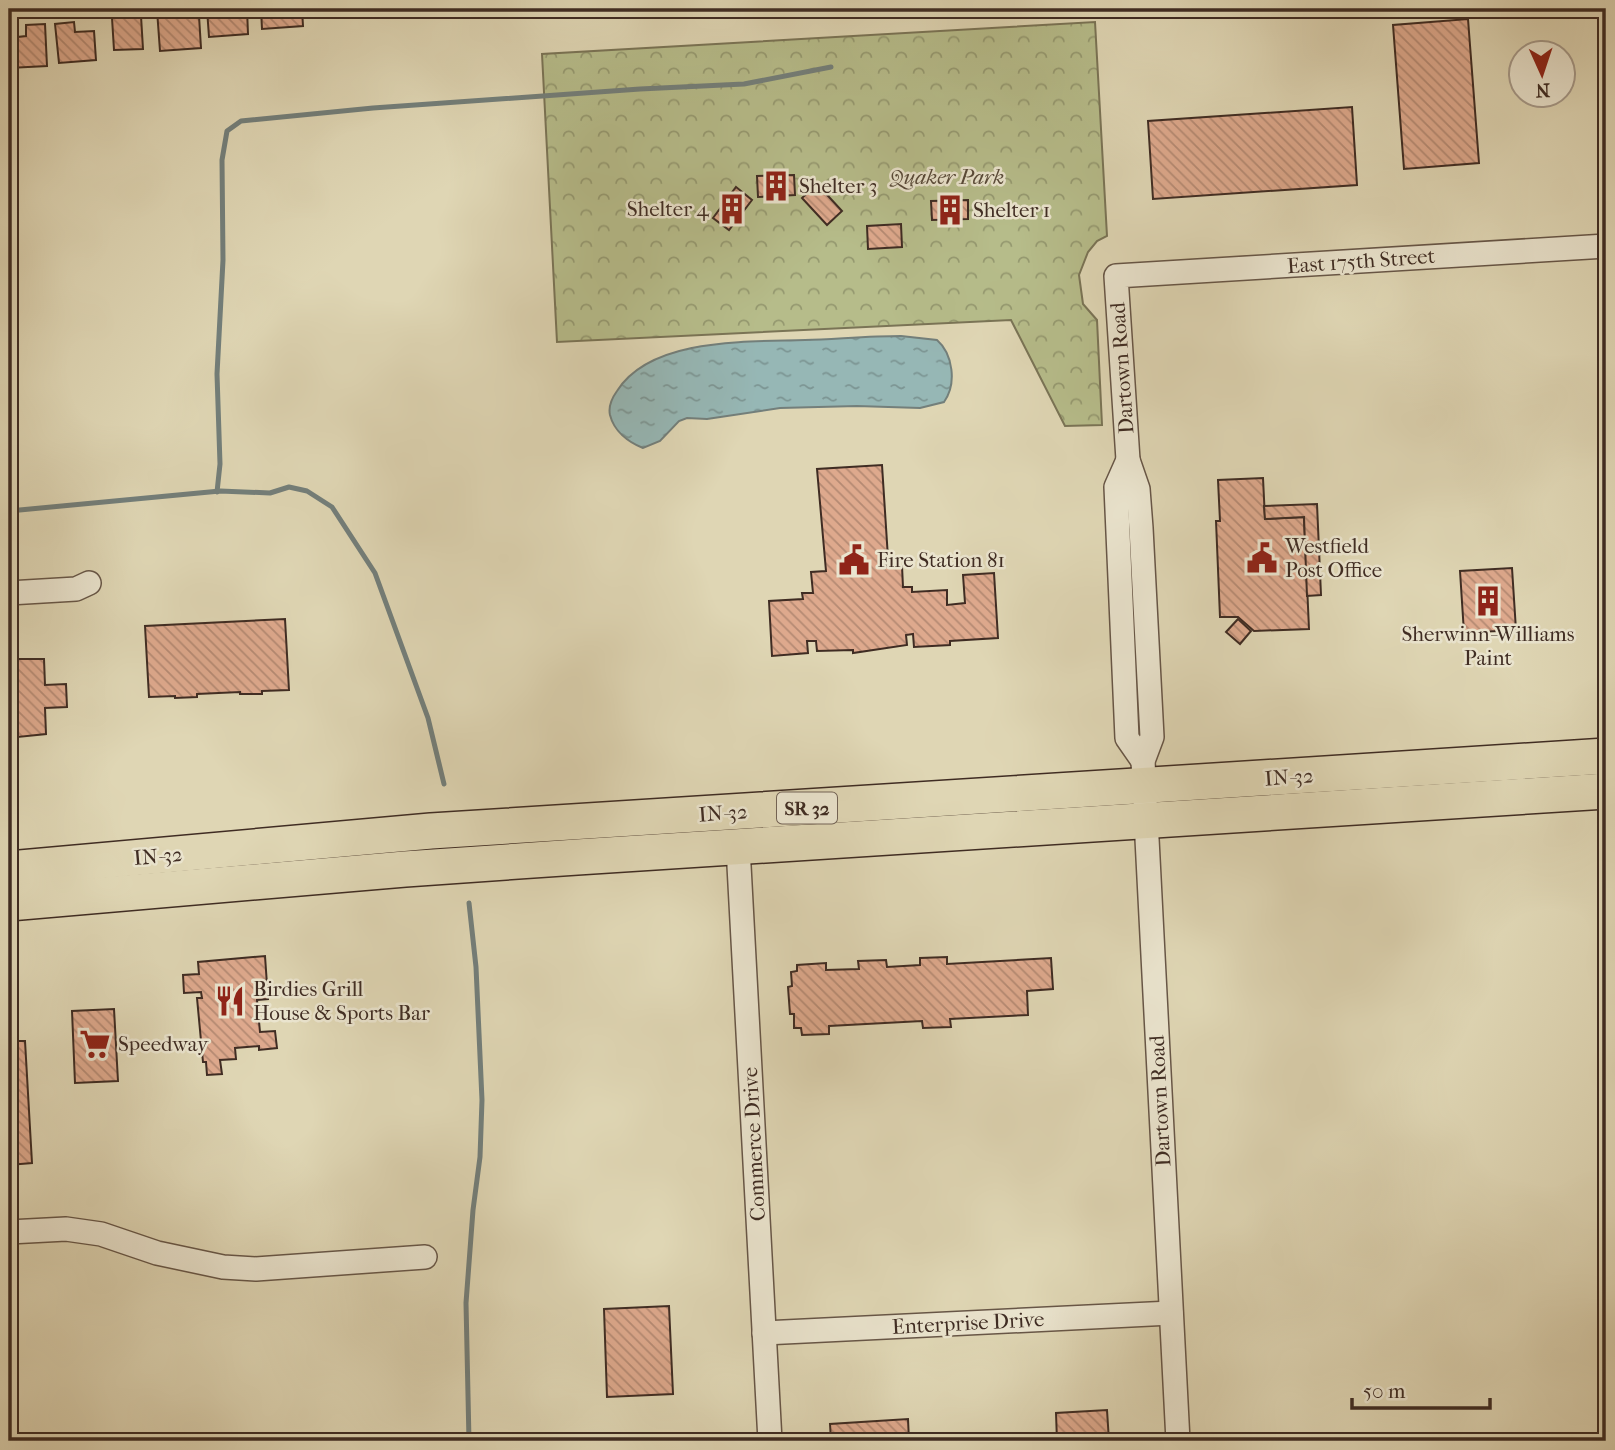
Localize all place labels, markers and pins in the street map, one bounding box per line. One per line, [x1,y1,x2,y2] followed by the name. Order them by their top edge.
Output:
[759,169,793,203] building icon: Shelter 3
[799,174,877,198] place label: Shelter 3
[715,192,749,226] building icon: Shelter 4
[933,193,967,227] building icon: Shelter 1
[627,197,710,221] place label: Shelter 4
[973,198,1050,222] place label: Shelter 1
[1284,534,1382,582] place label: Westfield Post Office
[1245,541,1279,575] public building icon: Westfield Post Office
[837,543,871,577] public building icon: Fire Station 81
[877,548,1005,572] place label: Fire Station 81
[1471,584,1505,618] building icon: Sherwinn-Williams Paint
[1401,622,1575,670] place label: Sherwinn-Williams Paint
[253,977,430,1025] place label: Birdies Grill House & Sports Bar
[213,984,247,1018] restaurant icon: Birdies Grill House & Sports Bar
[78,1027,112,1061] supermarket icon: Speedway
[118,1032,209,1056] place label: Speedway

